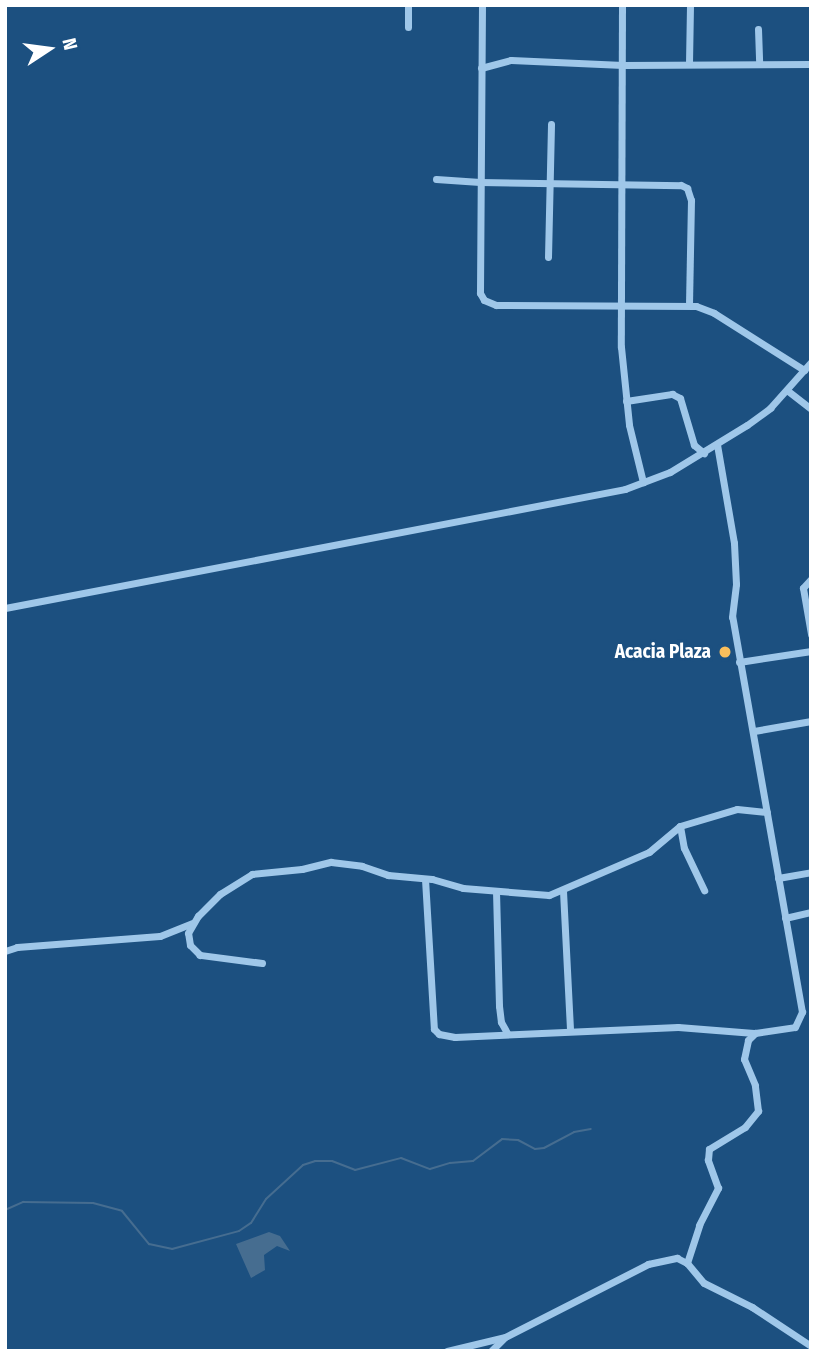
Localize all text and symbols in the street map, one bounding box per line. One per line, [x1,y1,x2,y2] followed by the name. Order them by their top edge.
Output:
[14,14,84,84] north arrow
[57,36,82,52] text: N
[615,641,711,663] place label: Acacia Plaza
[717,644,733,660] marker: Acacia Plaza

